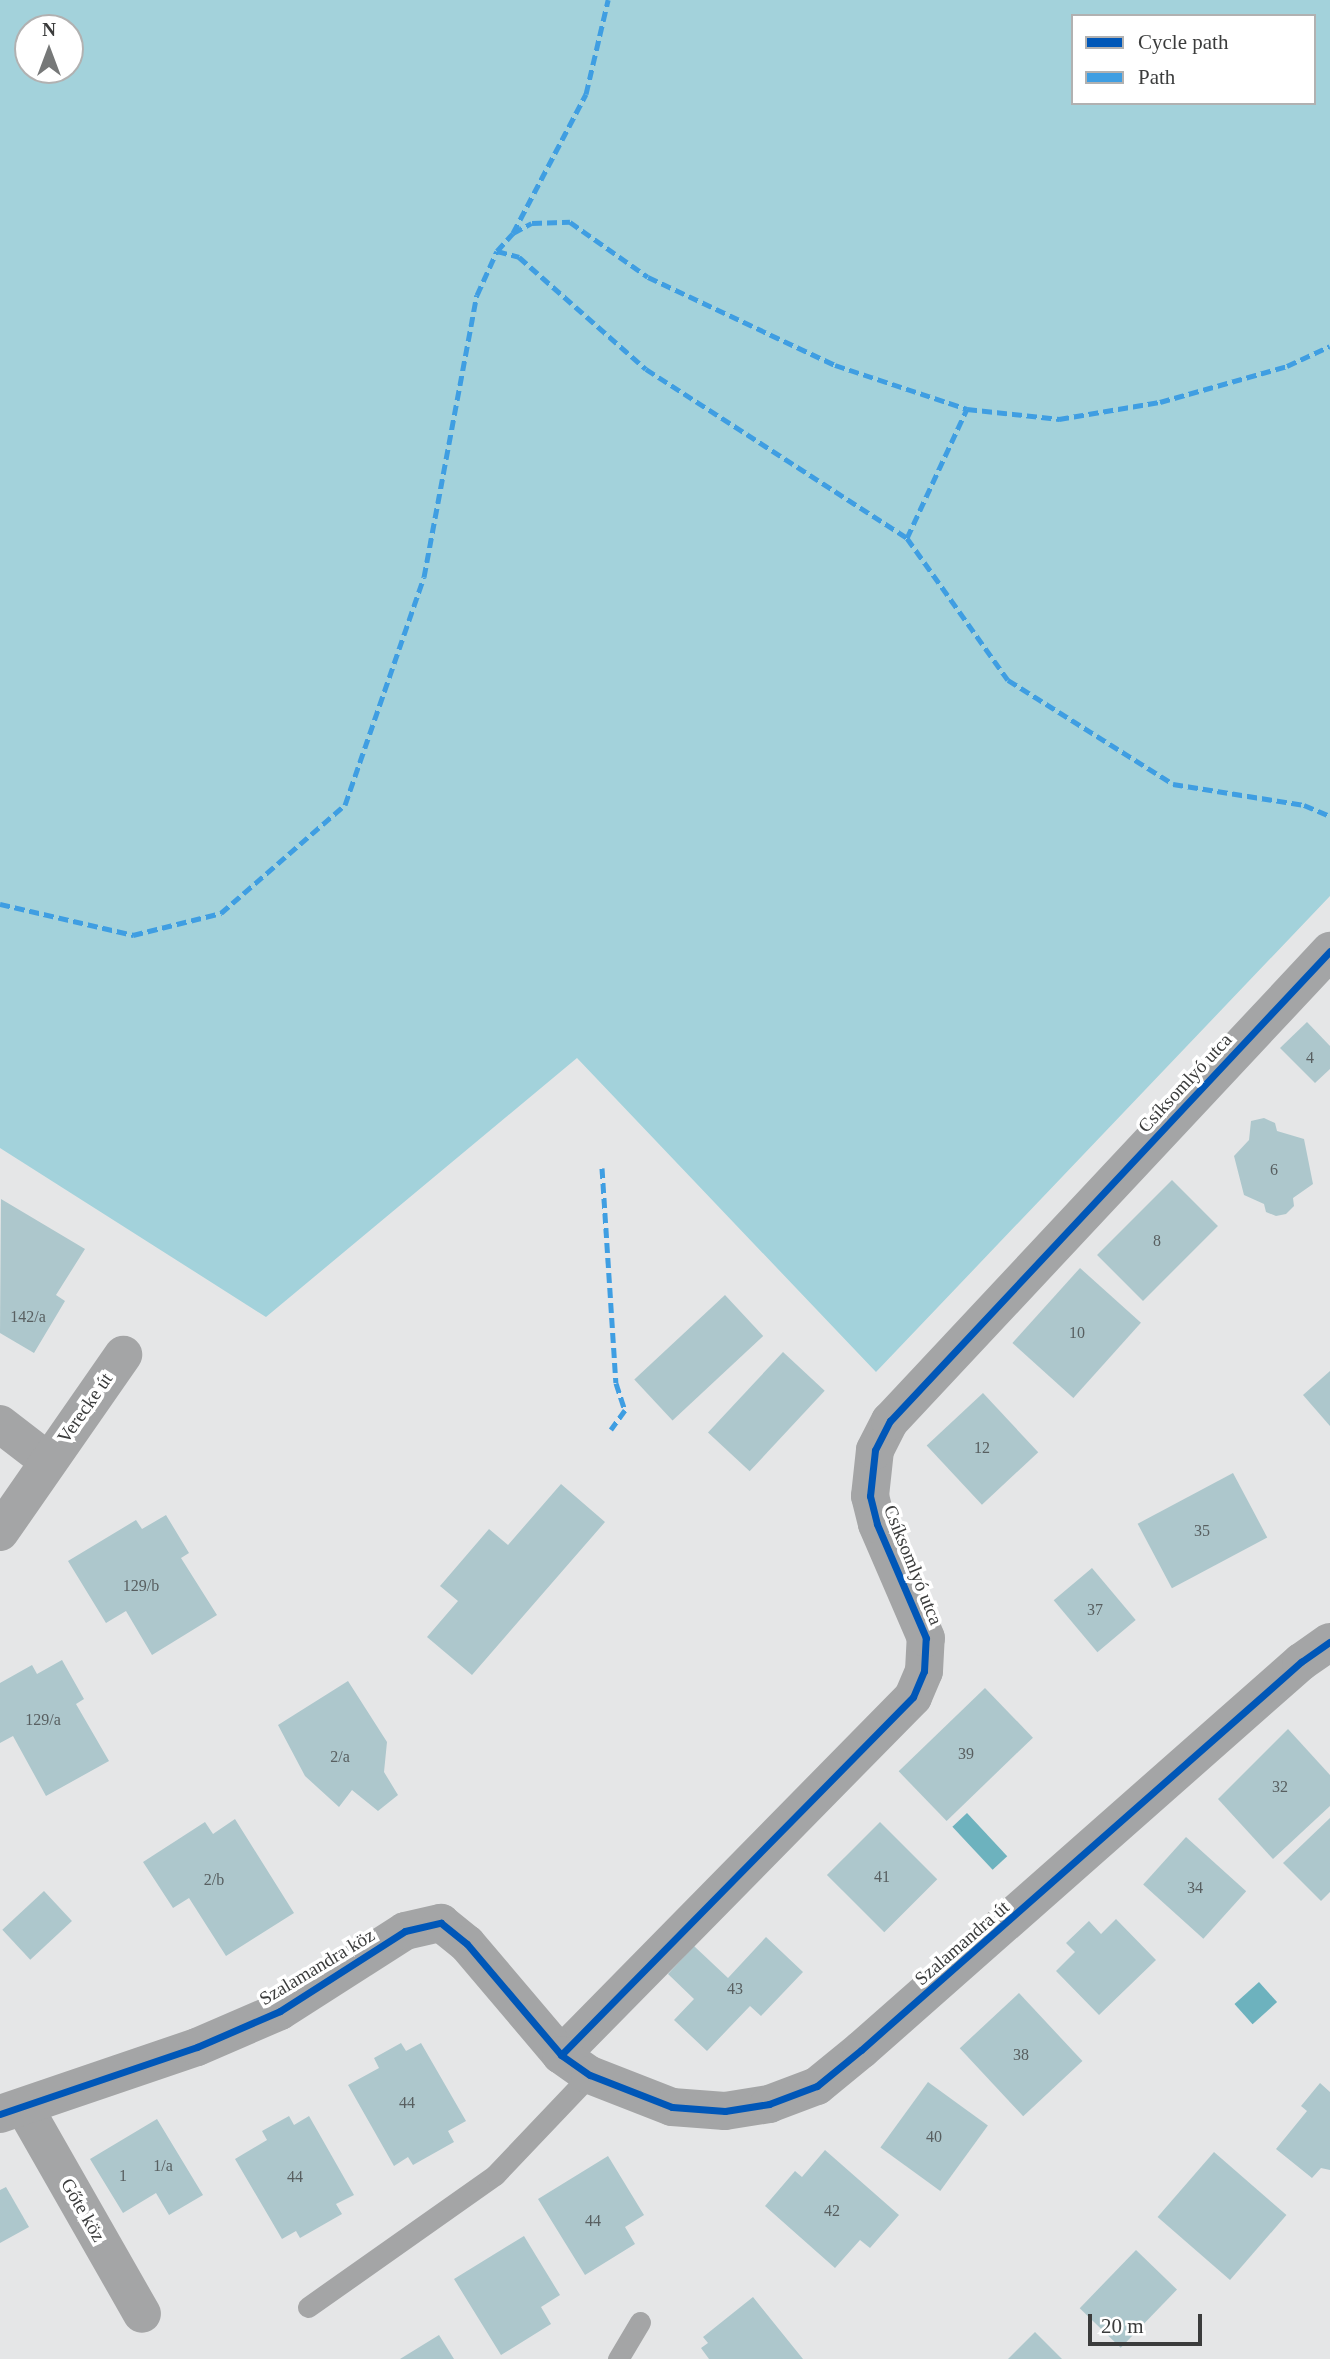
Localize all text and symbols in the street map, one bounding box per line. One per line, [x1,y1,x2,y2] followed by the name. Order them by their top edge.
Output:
[14,14,84,84] north arrow
[1071,14,1316,105] legend
[42,19,56,40] text: N
[1138,30,1228,54] text: Cycle path
[1138,65,1175,89] text: Path
[1133,1029,1237,1137] street label: Csíksomlyó utca
[1306,1048,1314,1068] house number: 4
[1270,1160,1278,1180] house number: 6
[1153,1231,1161,1251] house number: 8
[10,1307,46,1327] house number: 142/a
[1069,1323,1085,1343] house number: 10
[53,1368,117,1448] street label: Verecke út
[974,1438,990,1458] house number: 12
[879,1502,947,1628] street label: Csíksomlyó utca
[1194,1521,1210,1541] house number: 35
[123,1576,159,1596] house number: 129/b
[1087,1600,1103,1620] house number: 37
[25,1710,61,1730] house number: 129/a
[958,1744,974,1764] house number: 39
[330,1747,350,1767] house number: 2/a
[1272,1777,1288,1797] house number: 32
[874,1867,890,1887] house number: 41
[204,1870,224,1890] house number: 2/b
[1187,1878,1203,1898] house number: 34
[910,1896,1014,1990] street label: Szalamandra út
[255,1924,379,2010] street label: Szalamandra köz
[727,1979,743,1999] house number: 43
[1013,2045,1029,2065] house number: 38
[399,2093,415,2113] house number: 44
[926,2127,942,2147] house number: 40
[153,2156,173,2176] house number: 1/a
[119,2166,127,2186] house number: 1
[287,2167,303,2187] house number: 44
[56,2174,110,2246] street label: Gőte köz
[824,2201,840,2221] house number: 42
[585,2211,601,2231] house number: 44
[1092,2300,1206,2344] scale bar
[1101,2314,1144,2338] text: 20 m

